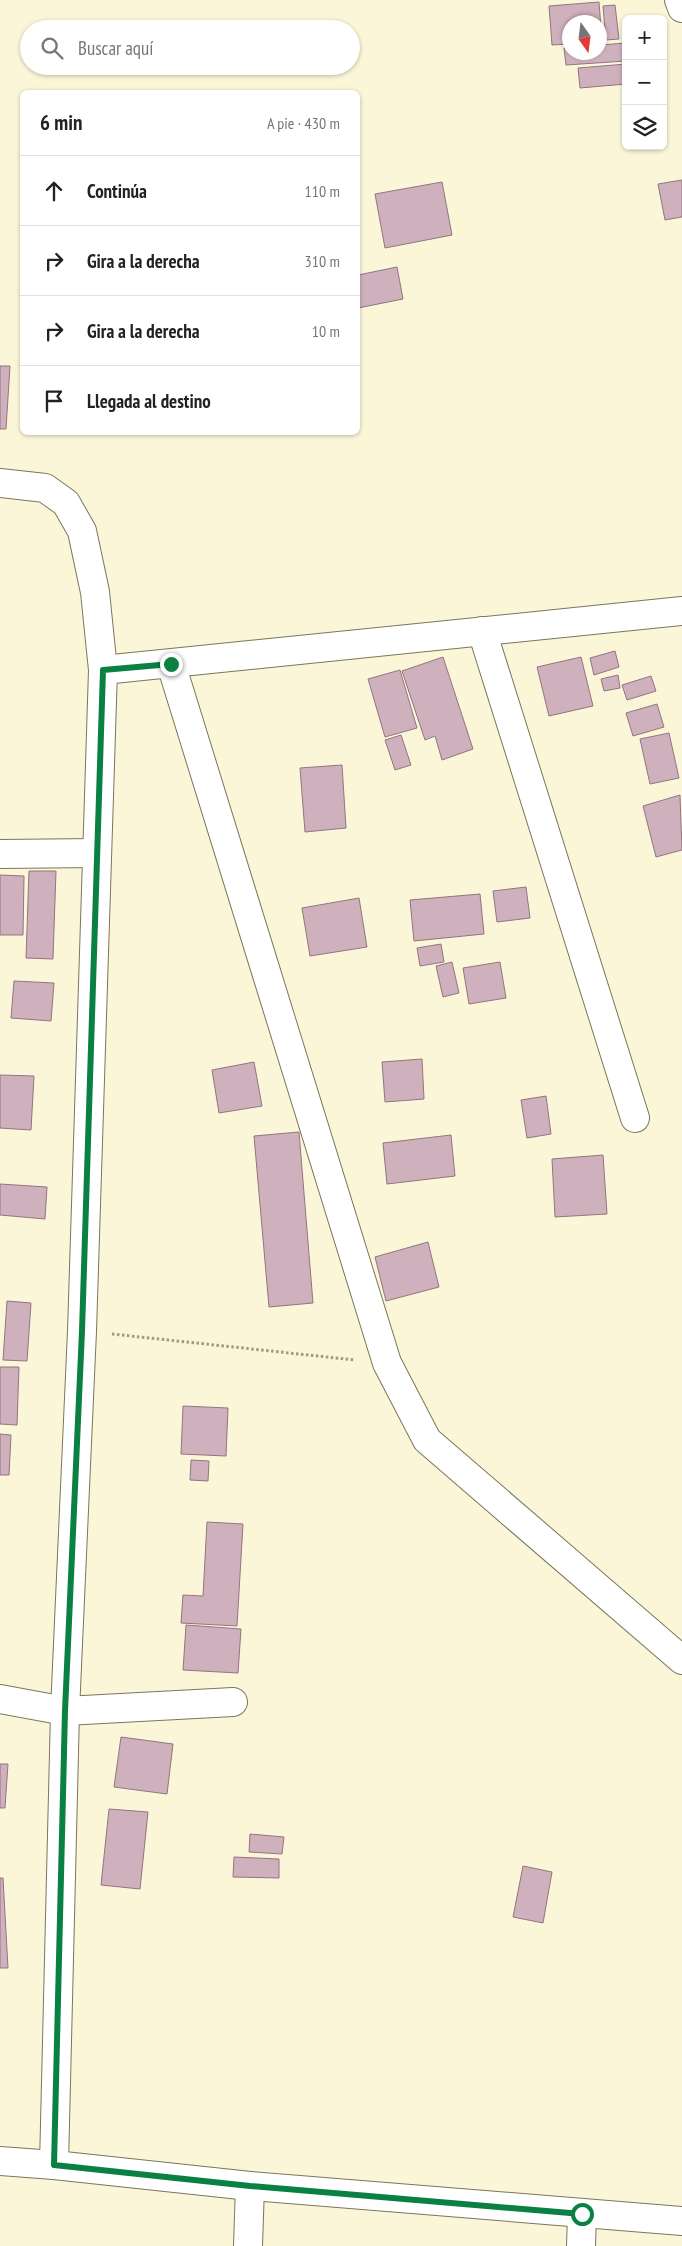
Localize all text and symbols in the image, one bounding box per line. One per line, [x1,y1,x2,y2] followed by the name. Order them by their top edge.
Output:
[562,15,607,60] north arrow
[622,15,667,150] map controls
[622,15,667,60] button: +
[20,20,360,75] search box
[38,34,66,62] icon: search
[78,36,153,60] text: Buscar aquí
[622,60,667,105] button: −
[622,105,667,150] button: layers
[40,109,82,136] text: 6 min
[267,113,340,133] text: A pie · 430 m
[40,177,68,205] icon: ahead
[87,179,147,203] text: Continúa
[305,181,340,201] text: 110 m
[40,247,68,275] icon: right
[87,249,200,273] text: Gira a la derecha
[305,251,340,271] text: 310 m
[40,317,68,345] icon: right
[87,319,200,343] text: Gira a la derecha
[312,321,340,341] text: 10 m
[40,387,68,415] icon: arrive
[87,389,211,413] text: Llegada al destino
[160,653,183,676] route end
[571,2203,594,2226] route start

